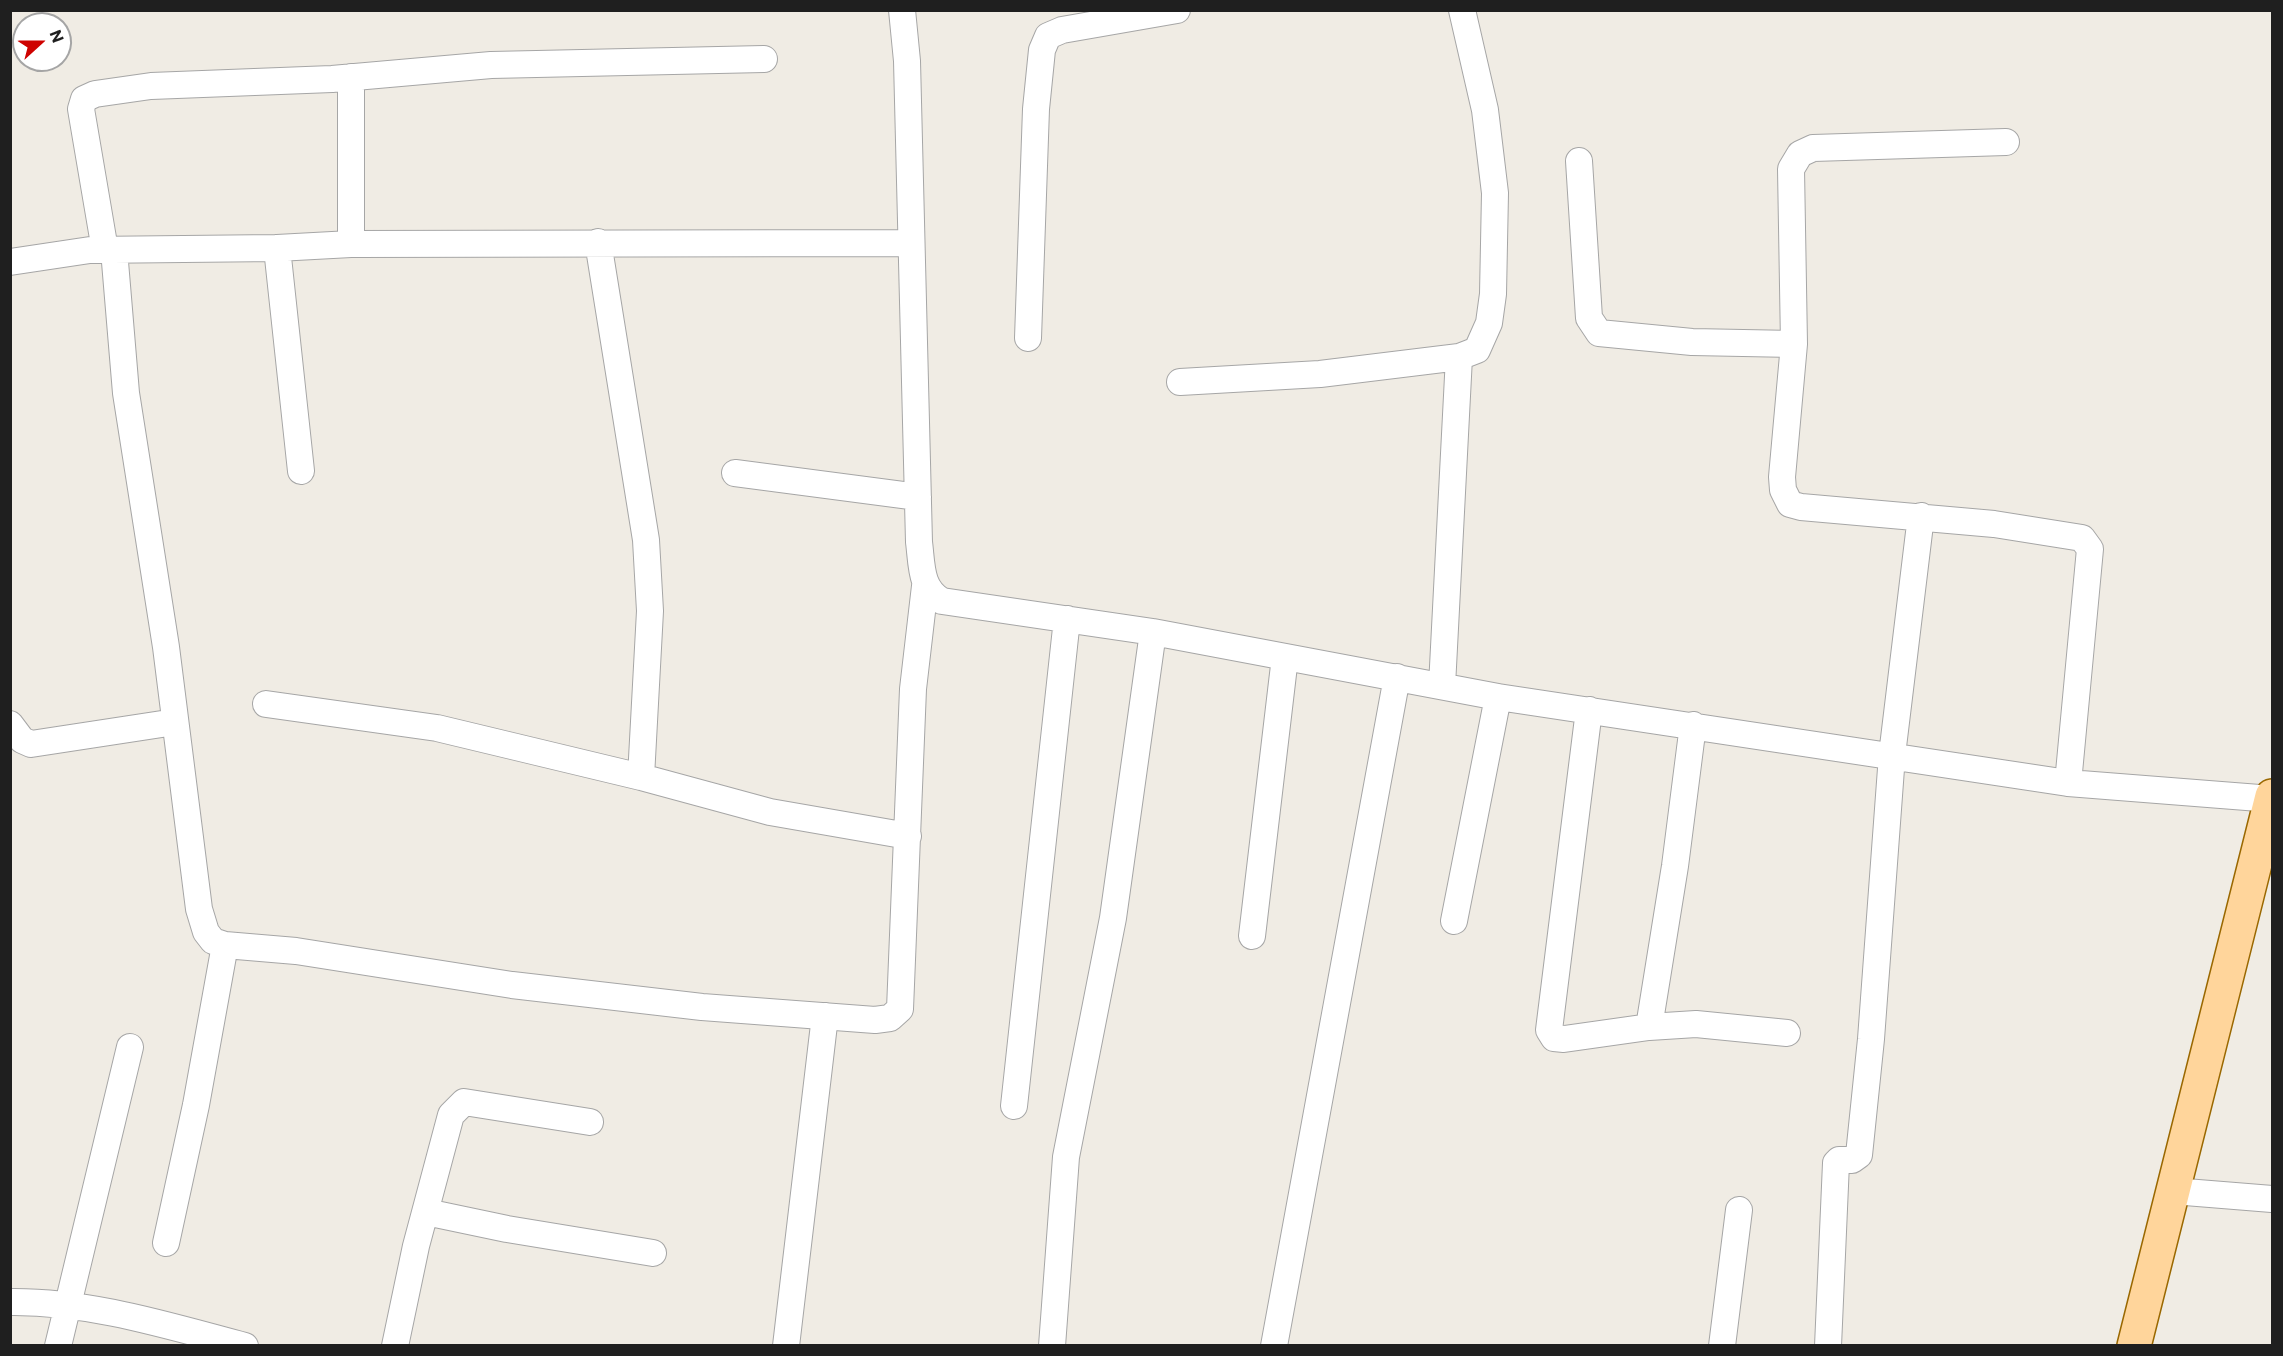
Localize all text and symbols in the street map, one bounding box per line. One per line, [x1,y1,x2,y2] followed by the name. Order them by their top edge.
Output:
[12,12,72,72] north arrow
[46,27,68,45] text: N

